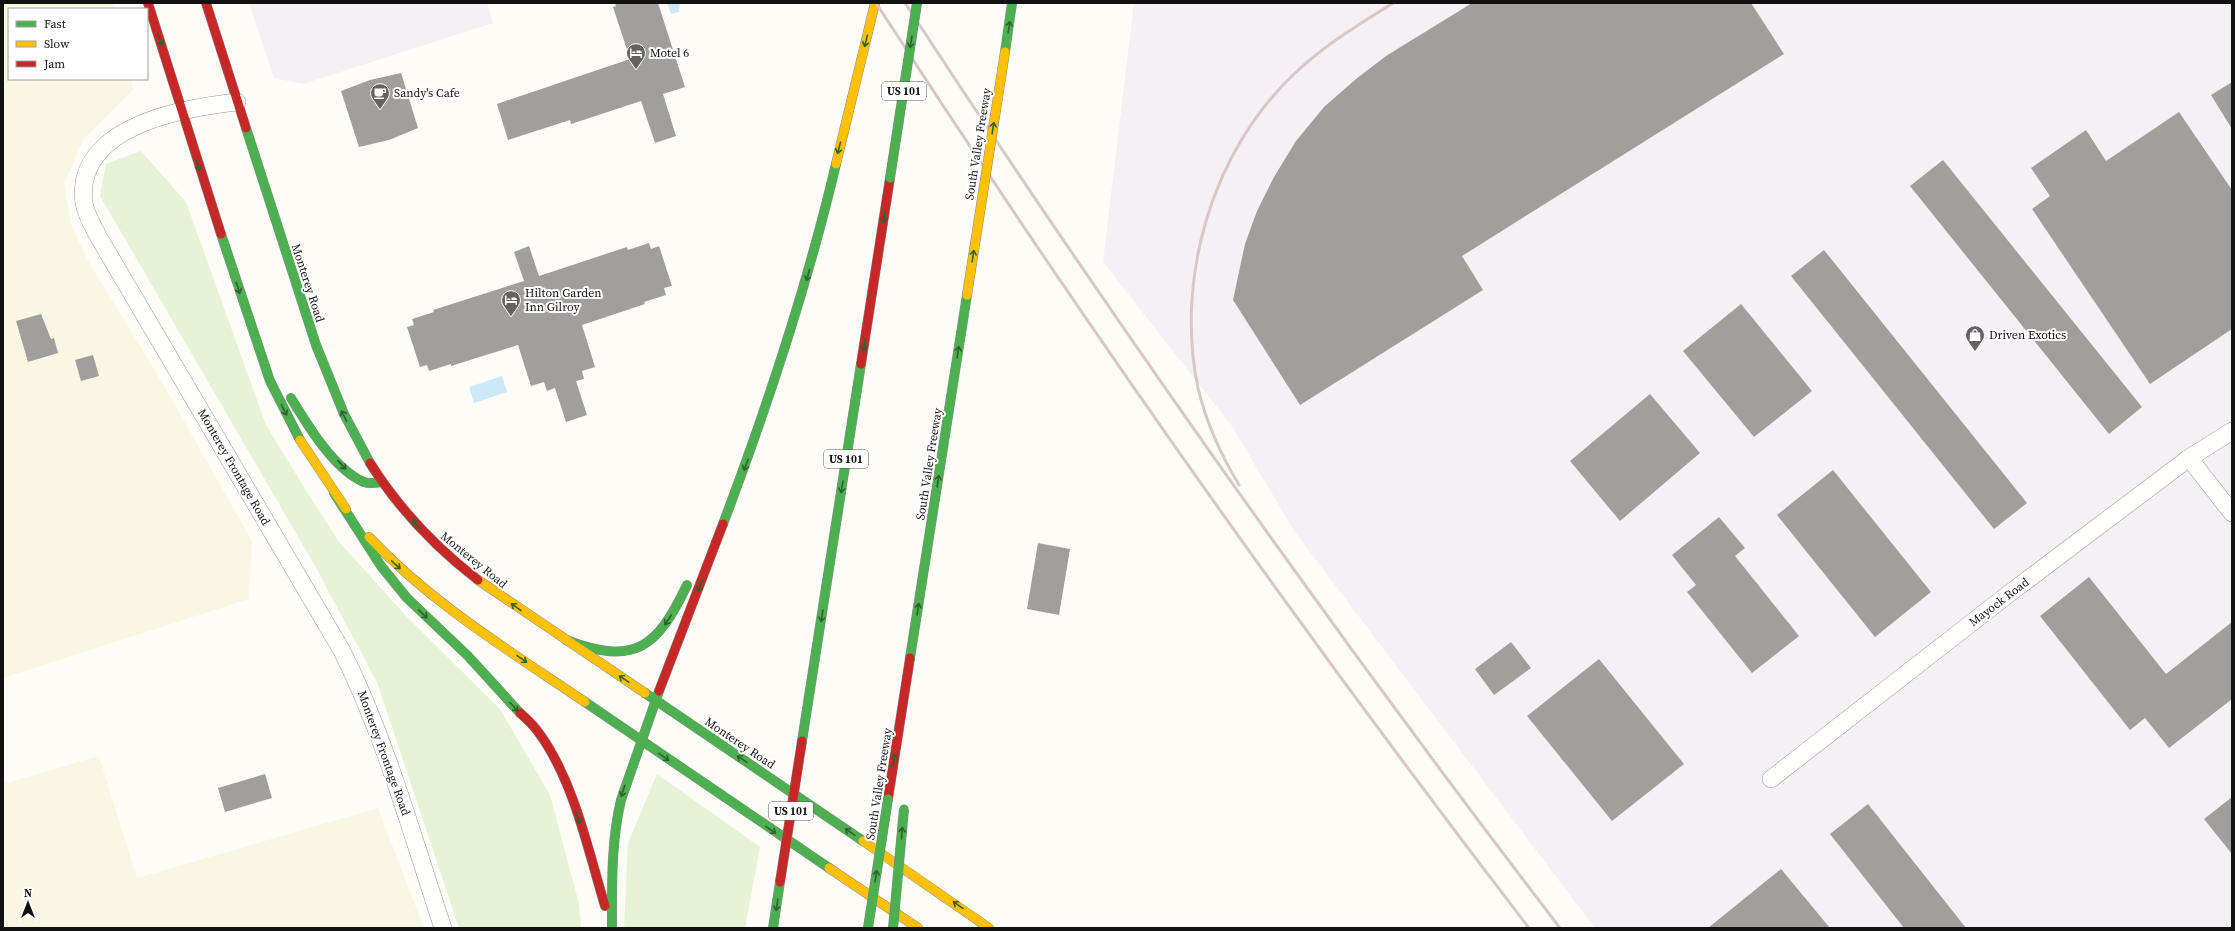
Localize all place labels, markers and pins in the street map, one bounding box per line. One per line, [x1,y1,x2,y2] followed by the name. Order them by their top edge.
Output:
[625,42,647,70] hotel icon: Motel 6
[650,45,689,61] place label: Motel 6
[369,82,391,110] cafe icon: Sandy's Cafe
[394,85,460,101] place label: Sandy's Cafe
[525,285,602,315] place label: Hilton Garden Inn Gilroy
[500,289,522,317] hotel icon: Hilton Garden Inn Gilroy
[1964,324,1986,352] shop icon: Driven Exotics
[1989,327,2066,343] place label: Driven Exotics

